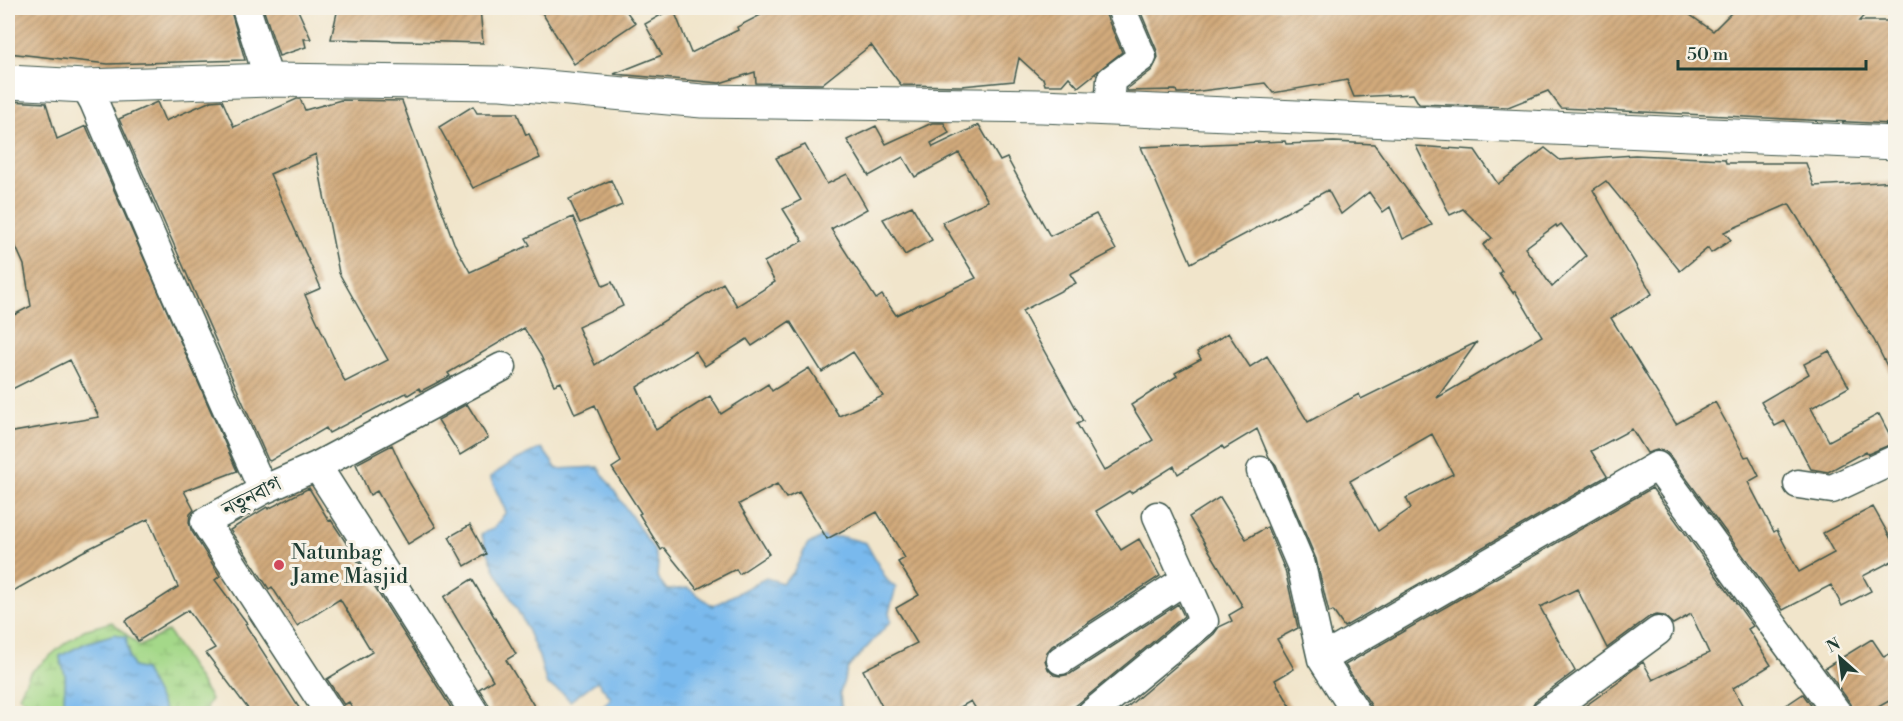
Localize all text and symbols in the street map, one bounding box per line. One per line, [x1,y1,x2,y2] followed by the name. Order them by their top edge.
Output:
[1678,33,1866,71] scale bar
[1687,43,1729,66] text: 50 m
[217,470,287,523] street label: নতুনবাগ
[290,540,408,590] place label: Natunbag Jame Masjid
[272,558,286,572] marker: Natunbag Jame Masjid
[1810,628,1870,688] north arrow
[1823,634,1844,657] text: N

